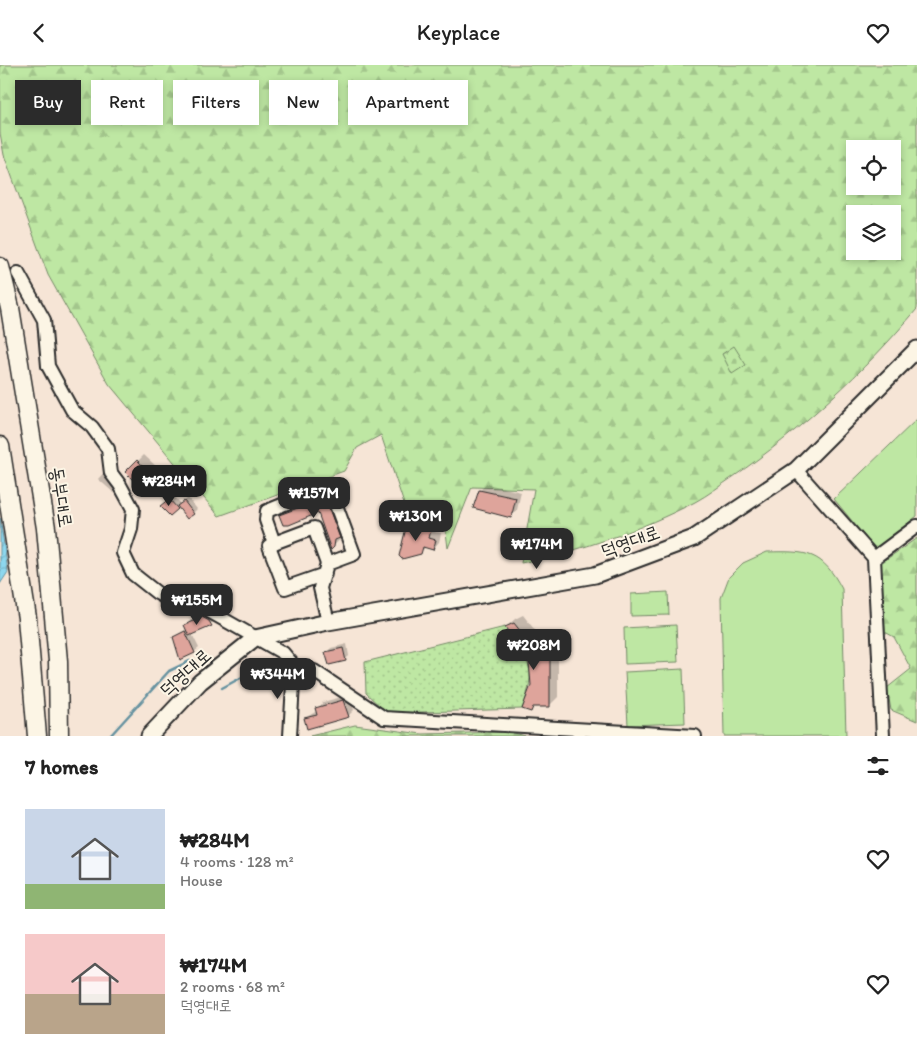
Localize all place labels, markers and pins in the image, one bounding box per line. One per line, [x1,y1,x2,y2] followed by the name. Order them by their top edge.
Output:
[134,465,204,507] pin: ₩284M
[279,477,349,519] pin: ₩157M
[381,499,451,542] pin: ₩130M
[502,527,572,570] pin: ₩174M
[162,583,232,626] pin: ₩155M
[499,629,569,671] pin: ₩208M
[243,657,313,700] pin: ₩344M

